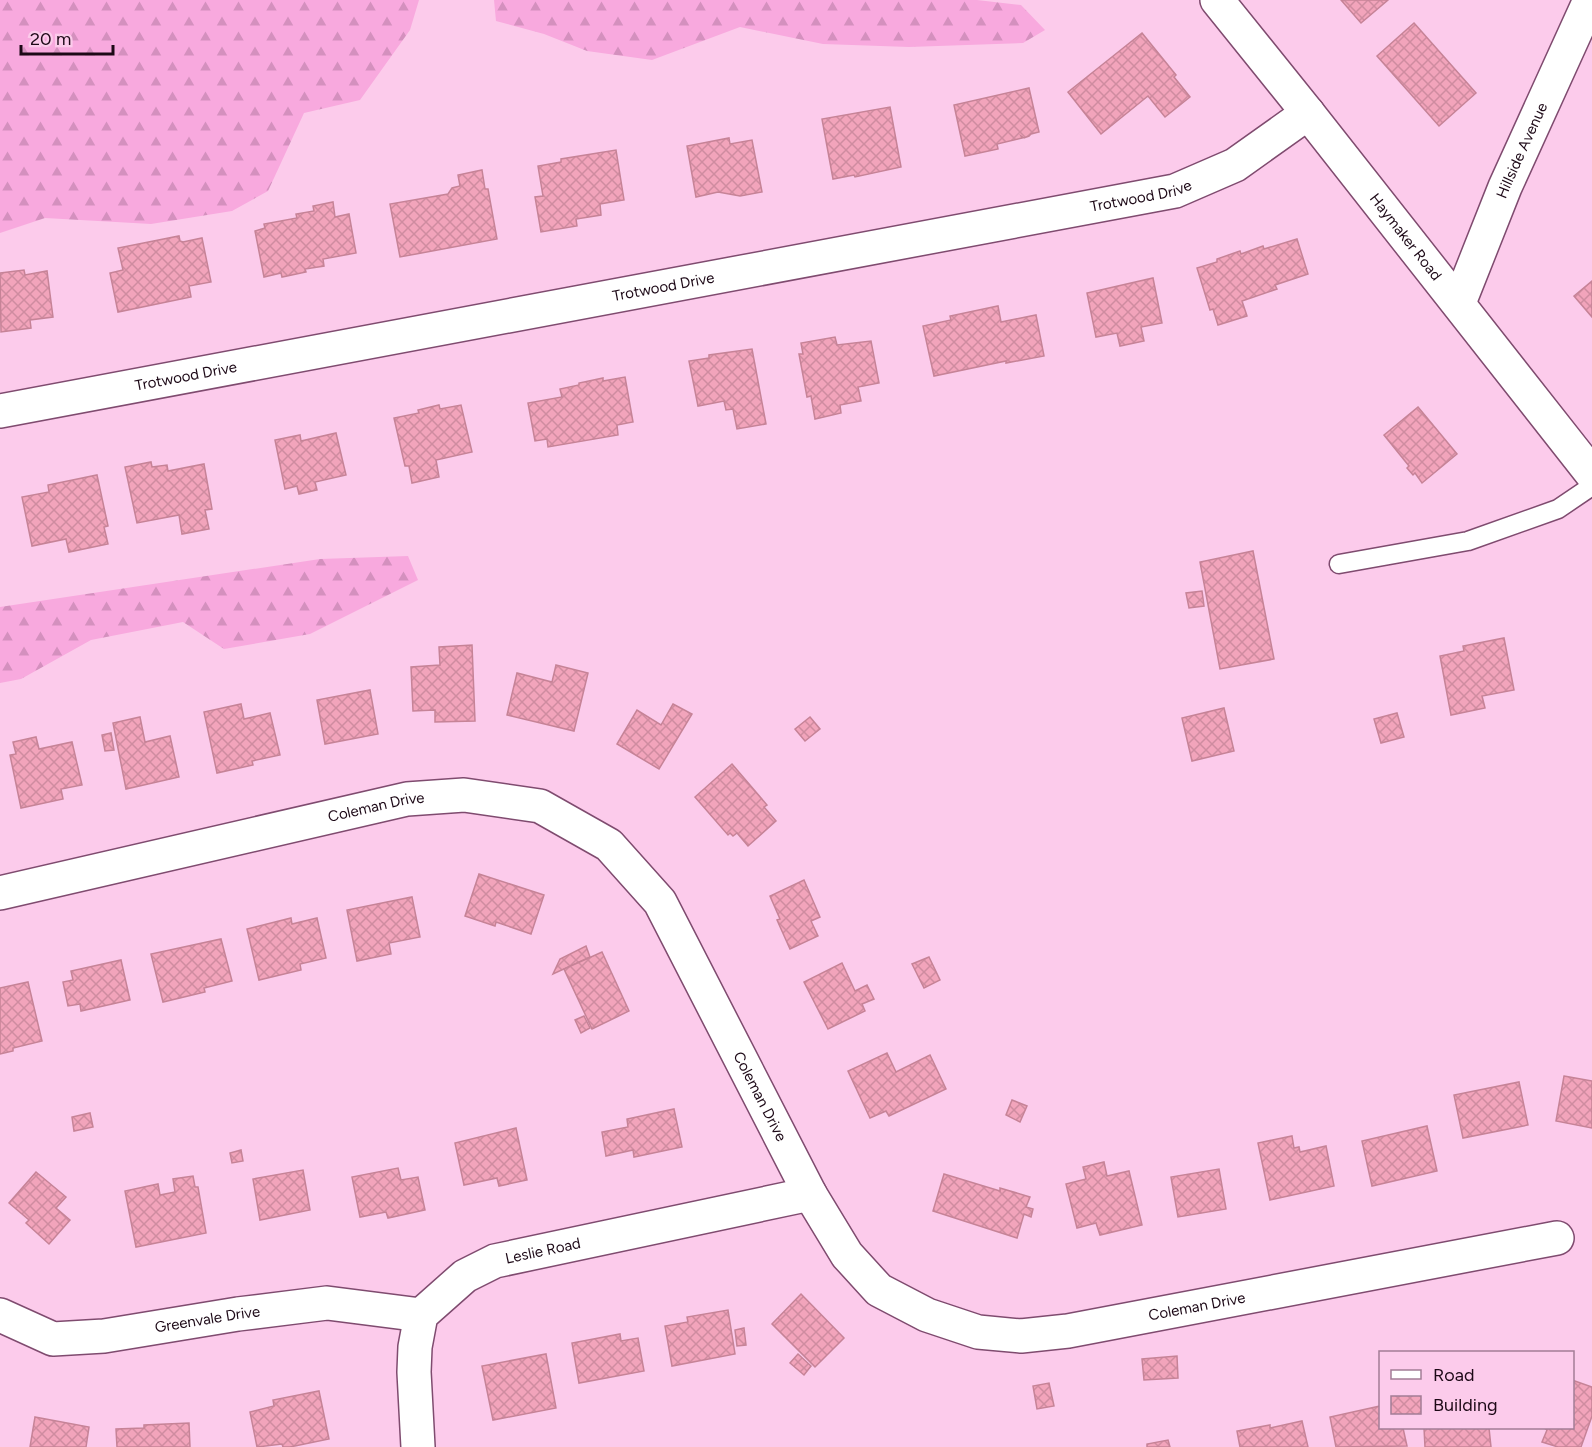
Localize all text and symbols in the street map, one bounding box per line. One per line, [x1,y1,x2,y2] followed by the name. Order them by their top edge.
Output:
[21,18,112,56] scale bar
[30,28,71,50] text: 20 m
[1492,100,1551,201] street label: Hillside Avenue
[1089,176,1194,216] street label: Trotwood Drive
[1366,190,1445,284] street label: Haymaker Road
[611,268,716,305] street label: Trotwood Drive
[133,358,238,395] street label: Trotwood Drive
[326,789,425,826] street label: Coleman Drive
[729,1049,790,1144] street label: Coleman Drive
[504,1234,582,1268] street label: Leslie Road
[1147,1288,1247,1325] street label: Coleman Drive
[153,1302,261,1337] street label: Greenvale Drive
[1379,1351,1574,1429] legend
[1433,1364,1474,1386] text: Road
[1433,1394,1498,1416] text: Building

